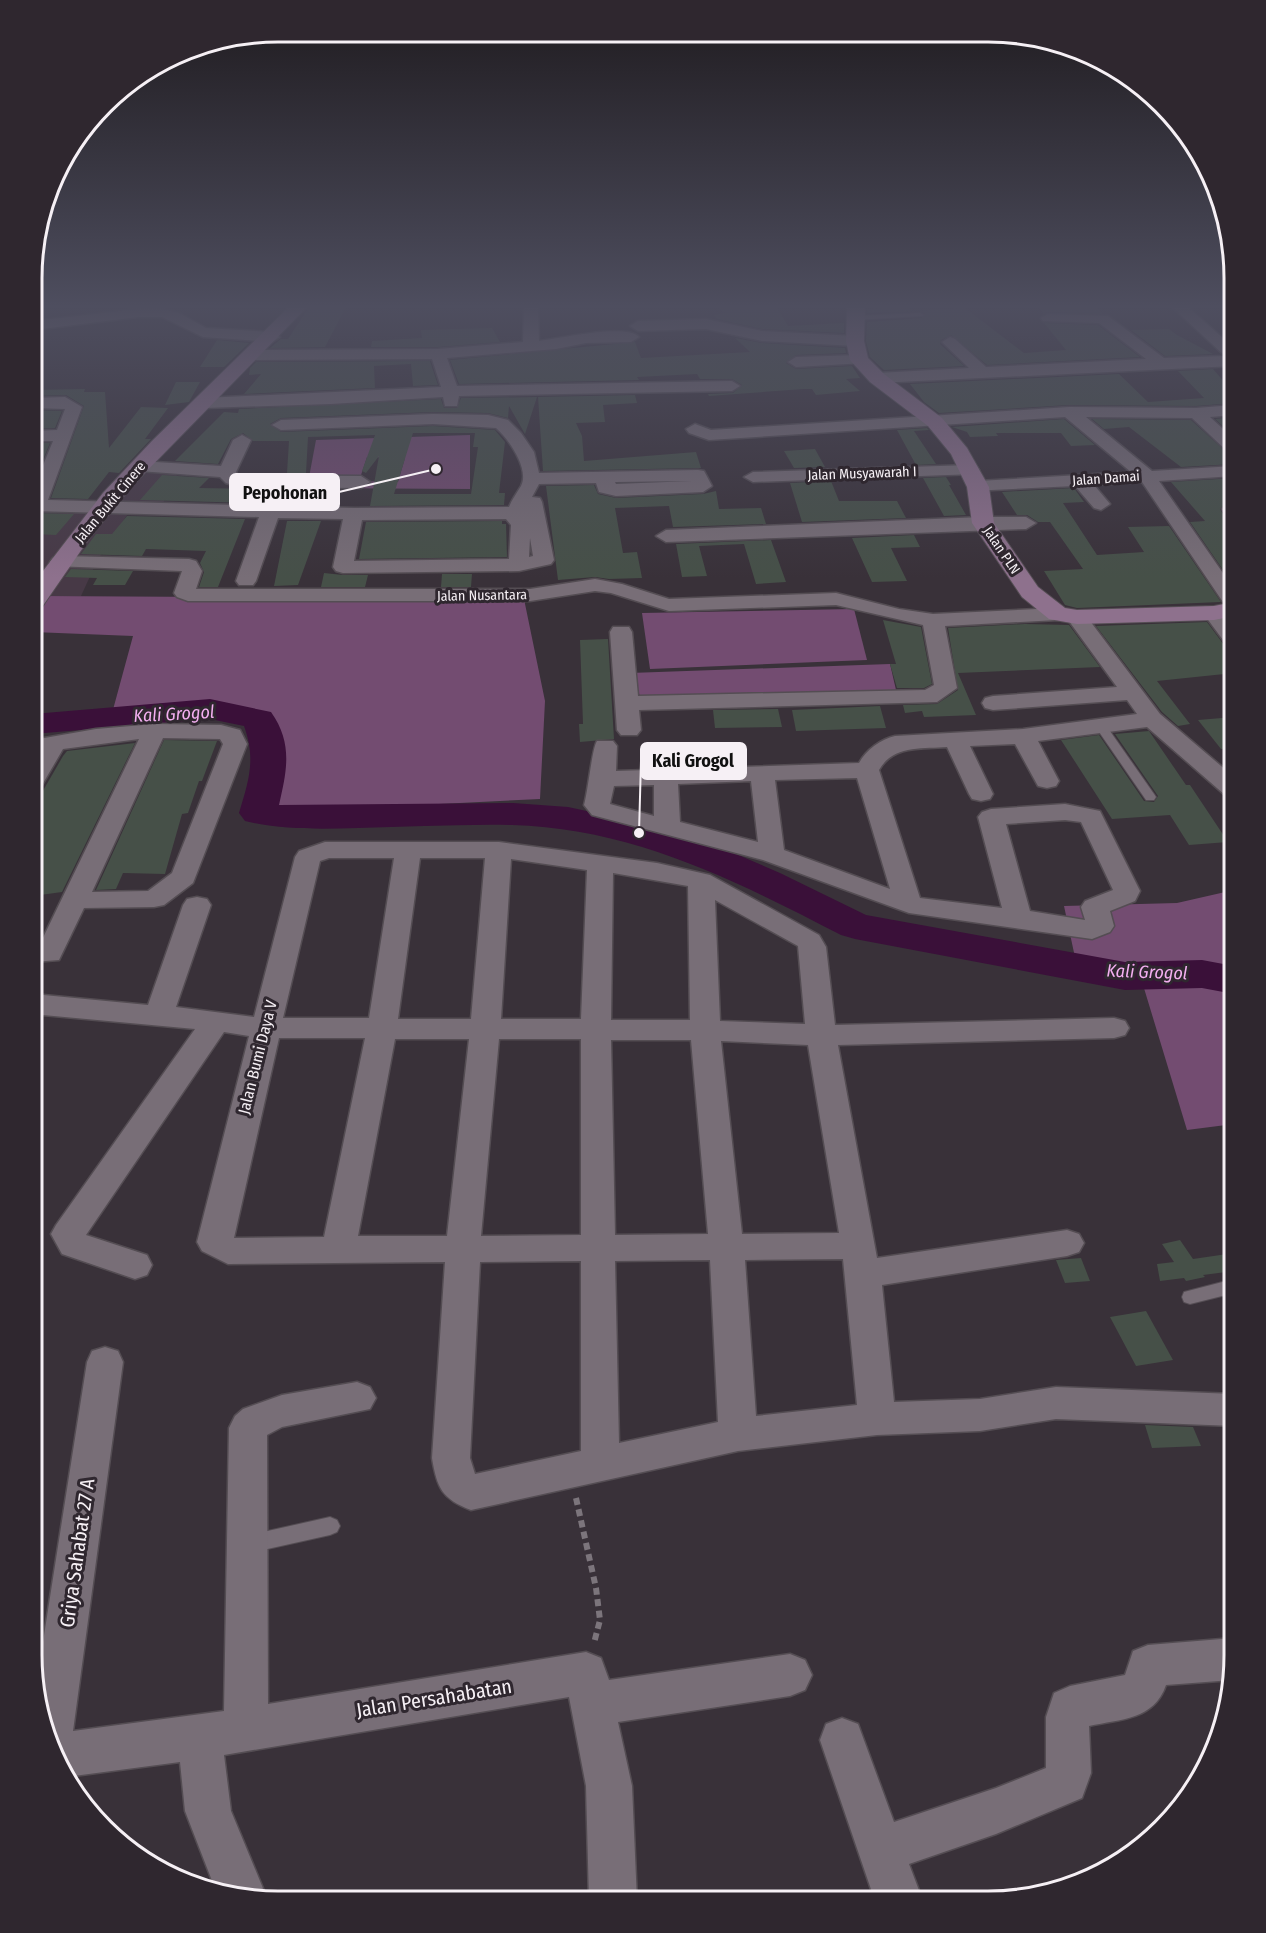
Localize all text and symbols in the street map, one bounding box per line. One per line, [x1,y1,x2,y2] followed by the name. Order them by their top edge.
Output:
[71,458,149,546] street label: Jalan Bukit Cinere
[807,463,917,484] street label: Jalan Musyawarah I
[1072,468,1140,489] street label: Jalan Damai
[230,474,339,510] callout: Pepohonan
[243,482,327,504] text: Pepohonan
[980,523,1024,577] street label: Jalan PLN
[437,586,527,605] street label: Jalan Nusantara
[133,701,215,727] water label: Kali Grogol
[641,743,746,779] callout: Kali Grogol
[652,750,734,772] text: Kali Grogol
[1106,960,1188,984] water label: Kali Grogol
[234,997,281,1116] street label: Jalan Bumi Daya V
[55,1476,99,1629] street label: Griya Sahabat 27 A
[354,1674,514,1722] street label: Jalan Persahabatan

